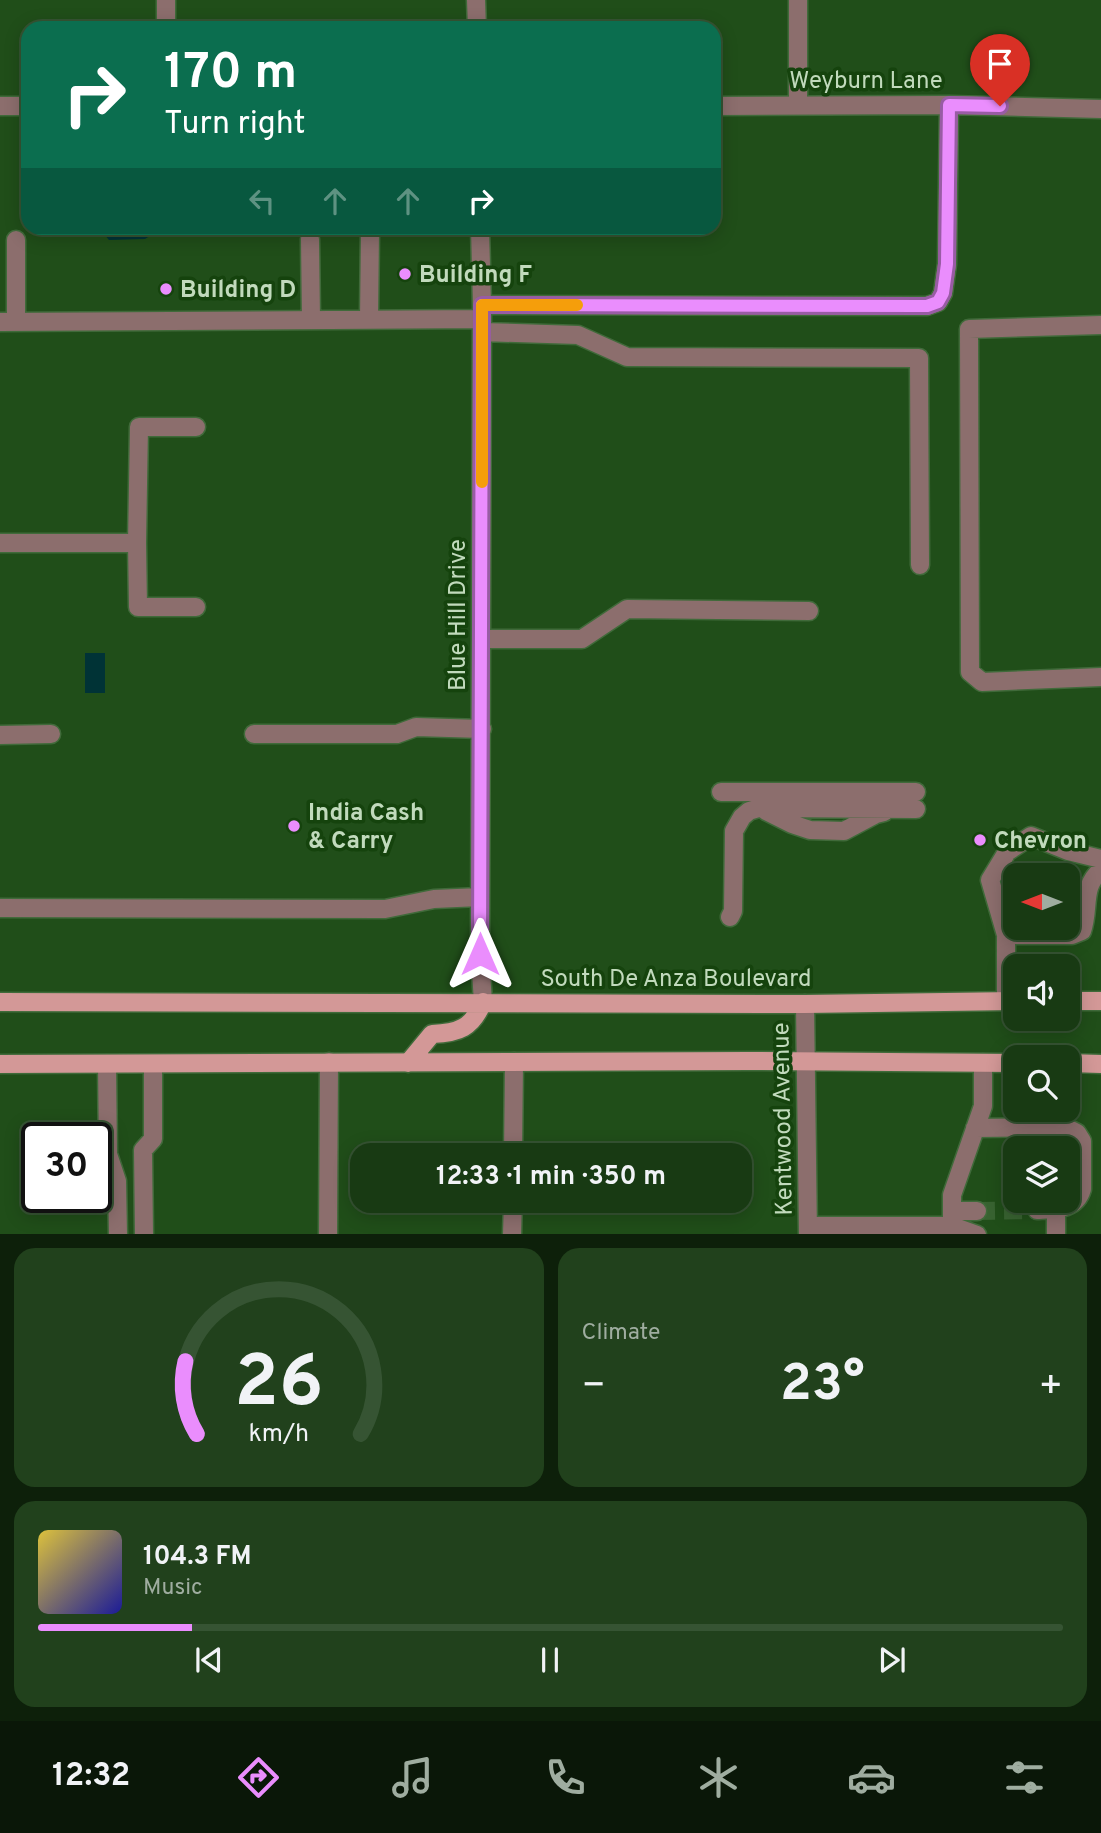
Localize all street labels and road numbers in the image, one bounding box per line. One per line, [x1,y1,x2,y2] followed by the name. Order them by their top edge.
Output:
[789,67,943,97] street label: Weyburn Lane
[444,539,474,691] street label: Blue Hill Drive
[540,965,812,995] street label: South De Anza Boulevard
[767,1022,801,1216] street label: Kentwood Avenue

